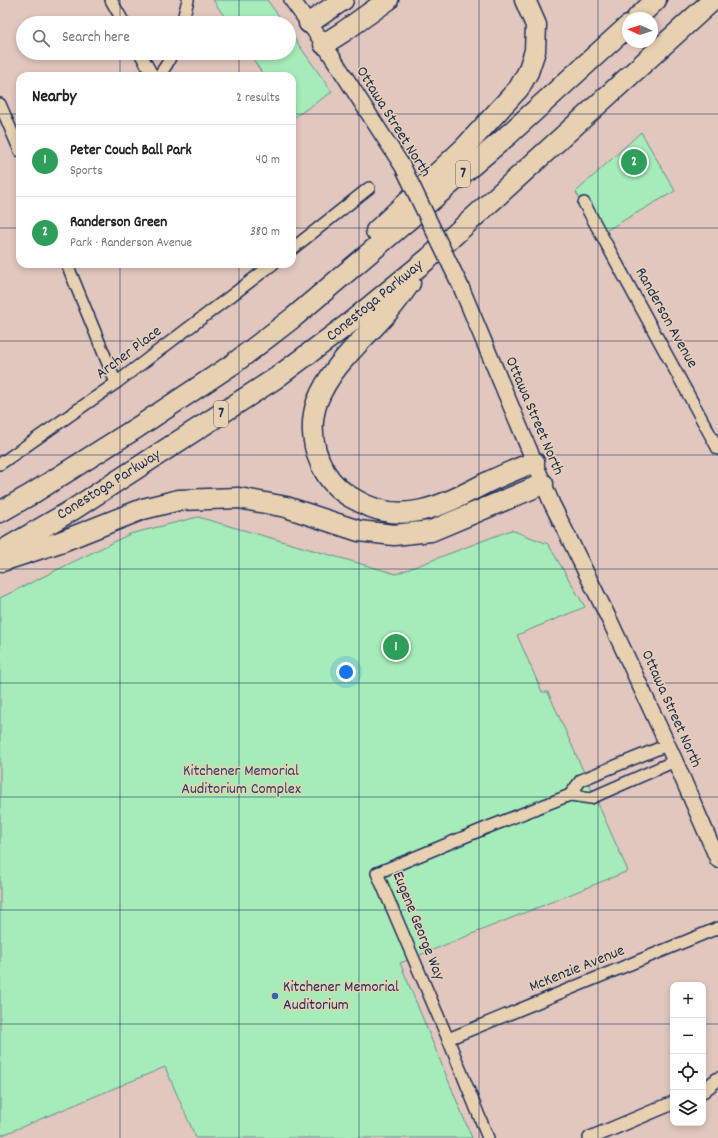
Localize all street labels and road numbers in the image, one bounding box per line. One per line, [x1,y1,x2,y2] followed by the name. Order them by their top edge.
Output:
[350,62,436,182] street label: Ottawa Street North
[456,161,470,187] road number: 7
[322,254,429,347] street label: Conestoga Parkway
[629,264,703,372] street label: Randerson Avenue
[91,321,167,385] street label: Archer Place
[499,353,569,479] street label: Ottawa Street North
[214,401,228,427] road number: 7
[52,443,166,526] street label: Conestoga Parkway
[635,646,707,772] street label: Ottawa Street North
[386,868,450,984] street label: Eugene George Way
[526,939,628,999] street label: McKenzie Avenue

